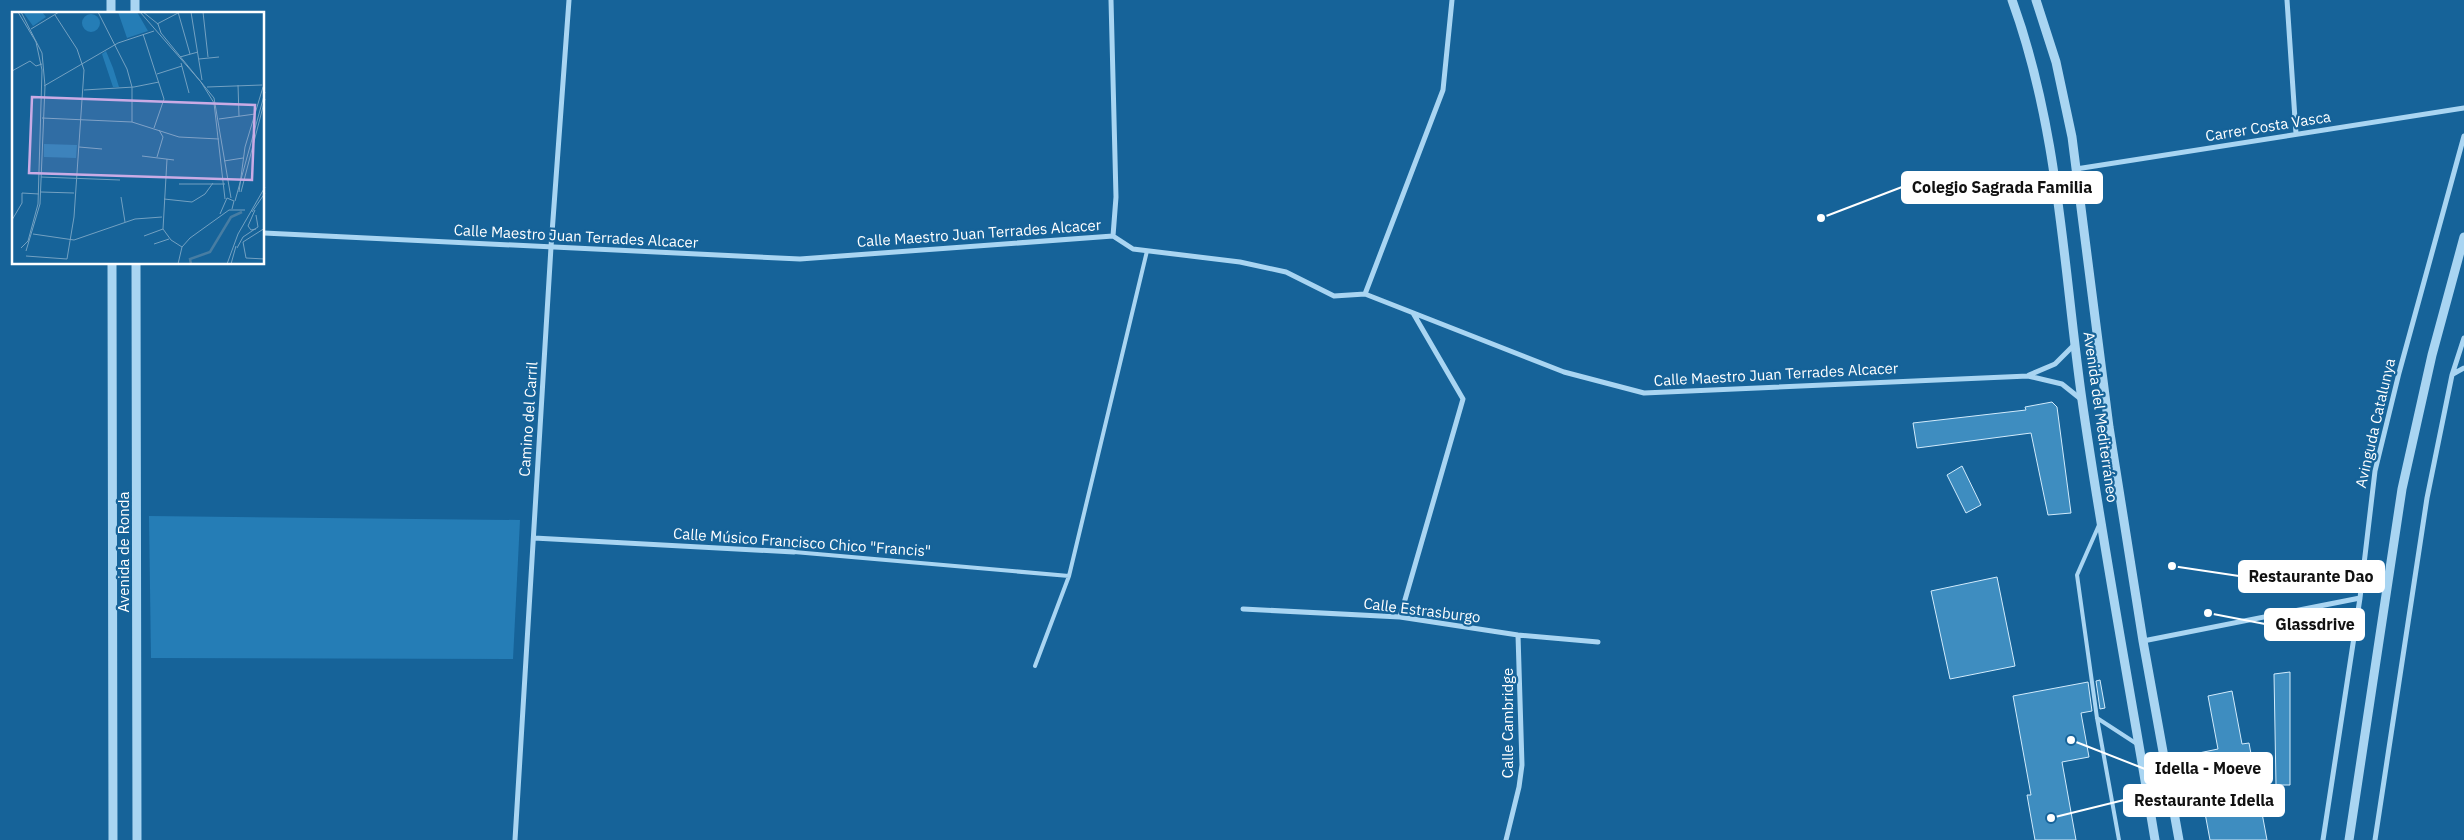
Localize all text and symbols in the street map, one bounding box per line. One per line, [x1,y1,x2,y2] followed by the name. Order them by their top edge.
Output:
[12,12,265,265] inset map
[2204,107,2332,145] street label: Carrer Costa Vasca
[1902,172,2102,203] callout: Colegio Sagrada Familia
[1912,177,2092,197] text: Colegio Sagrada Familia
[856,215,1102,251] street label: Calle Maestro Juan Terrades Alcacer
[453,220,699,252] street label: Calle Maestro Juan Terrades Alcacer
[2080,330,2122,504] street label: Avenida del Mediterráneo
[2351,356,2399,490] street label: Avinguda Catalunya
[1653,358,1899,390] street label: Calle Maestro Juan Terrades Alcacer
[514,361,542,477] street label: Camino del Carril
[114,492,133,612] street label: Avenida de Ronda
[672,524,932,560] street label: Calle Músico Francisco Chico "Francis"
[2239,561,2384,592] callout: Restaurante Dao
[2248,566,2374,586] text: Restaurante Dao
[1362,593,1482,627] street label: Calle Estrasburgo
[2265,609,2364,640] callout: Glassdrive
[2275,614,2355,634] text: Glassdrive
[1498,668,1517,778] street label: Calle Cambridge
[2145,753,2272,784] callout: Idella - Moeve
[2155,758,2261,778] text: Idella - Moeve
[2124,785,2284,816] callout: Restaurante Idella
[2134,790,2274,810] text: Restaurante Idella

